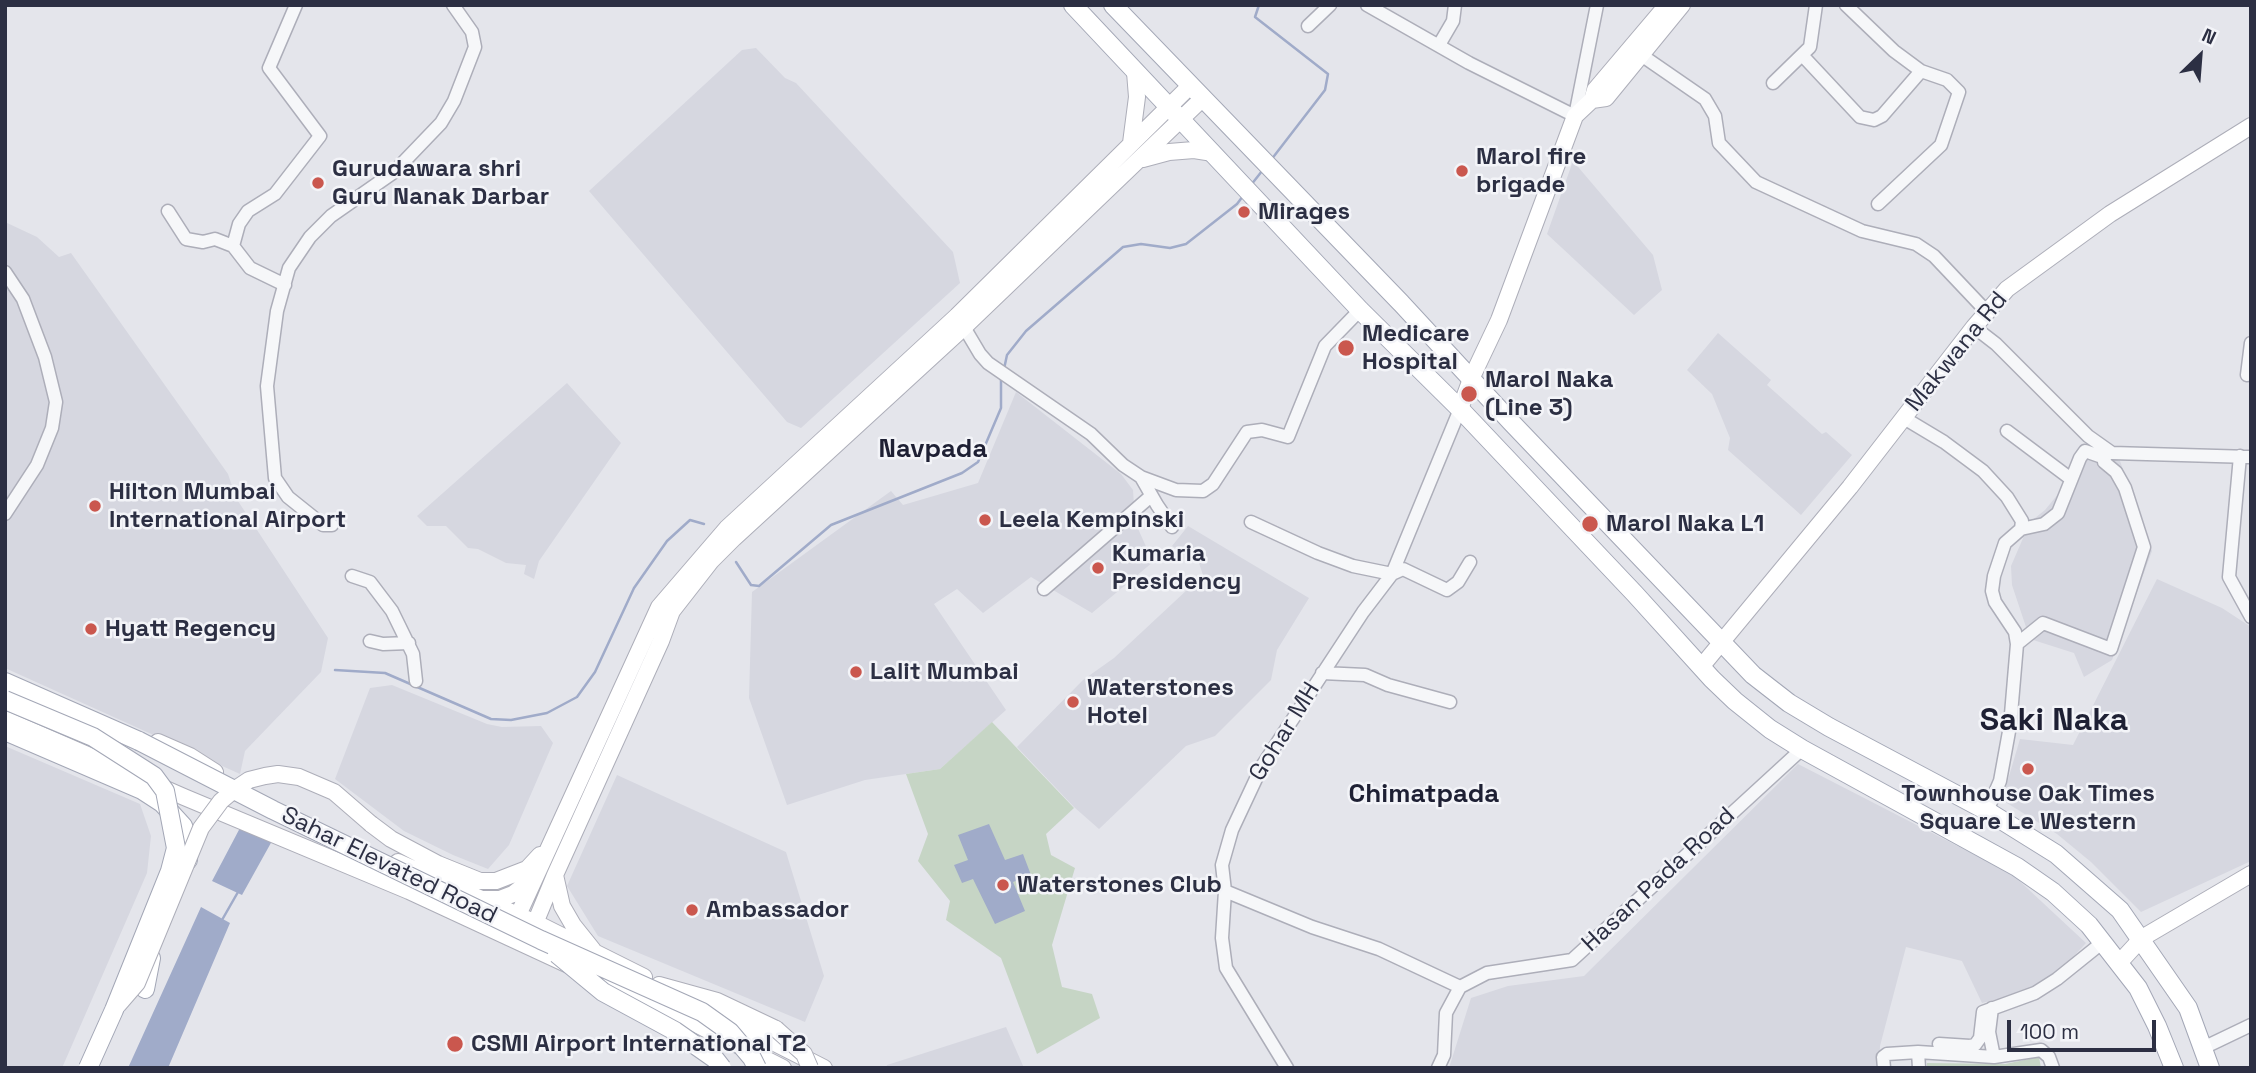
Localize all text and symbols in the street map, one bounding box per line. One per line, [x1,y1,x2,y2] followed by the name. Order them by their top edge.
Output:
[2165,21,2235,91] north arrow
[2198,22,2220,51] text: N
[1476,143,1586,199] place label: Marol fire brigade
[332,155,549,211] place label: Gurudawara shri Guru Nanak Darbar
[1454,163,1470,179] marker: Marol fire brigade
[310,175,326,191] marker: Gurudawara shri Guru Nanak Darbar
[1258,198,1350,226] place label: Mirages
[1236,204,1252,220] marker: Mirages
[1900,286,2014,418] street label: Makwana Rd
[1362,320,1470,376] place label: Medicare Hospital
[1336,338,1356,358] marker: Medicare Hospital
[1485,366,1613,422] place label: Marol Naka (Line 3)
[1459,384,1479,404] marker: Marol Naka (Line 3)
[879,434,987,466] district label: Navpada
[109,478,346,534] place label: Hilton Mumbai International Airport
[87,498,103,514] marker: Hilton Mumbai International Airport
[999,506,1184,534] place label: Leela Kempinski
[1606,510,1764,538] place label: Marol Naka L1
[977,512,993,528] marker: Leela Kempinski
[1580,514,1600,534] marker: Marol Naka L1
[1112,540,1241,596] place label: Kumaria Presidency
[1090,560,1106,576] marker: Kumaria Presidency
[105,615,276,643] place label: Hyatt Regency
[83,621,99,637] marker: Hyatt Regency
[870,658,1019,686] place label: Lalit Mumbai
[848,664,864,680] marker: Lalit Mumbai
[1087,674,1234,730] place label: Waterstones Hotel
[1243,677,1327,787] street label: Gohar MH
[1065,694,1081,710] marker: Waterstones Hotel
[1980,702,2128,740] district label: Saki Naka
[2020,761,2036,777] marker: Townhouse Oak Times Square Le Western
[1349,779,1499,811] district label: Chimatpada
[1901,780,2155,836] place label: Townhouse Oak Times Square Le Western
[276,801,502,931] street label: Sahar Elevated Road
[1577,802,1741,958] street label: Hasan Pada Road
[1017,871,1222,899] place label: Waterstones Club
[995,877,1011,893] marker: Waterstones Club
[706,896,849,924] place label: Ambassador
[684,902,700,918] marker: Ambassador
[2011,1006,2160,1050] scale bar
[2020,1018,2079,1045] text: 100 m
[471,1030,806,1058] place label: CSMI Airport International T2
[445,1034,465,1054] marker: CSMI Airport International T2

